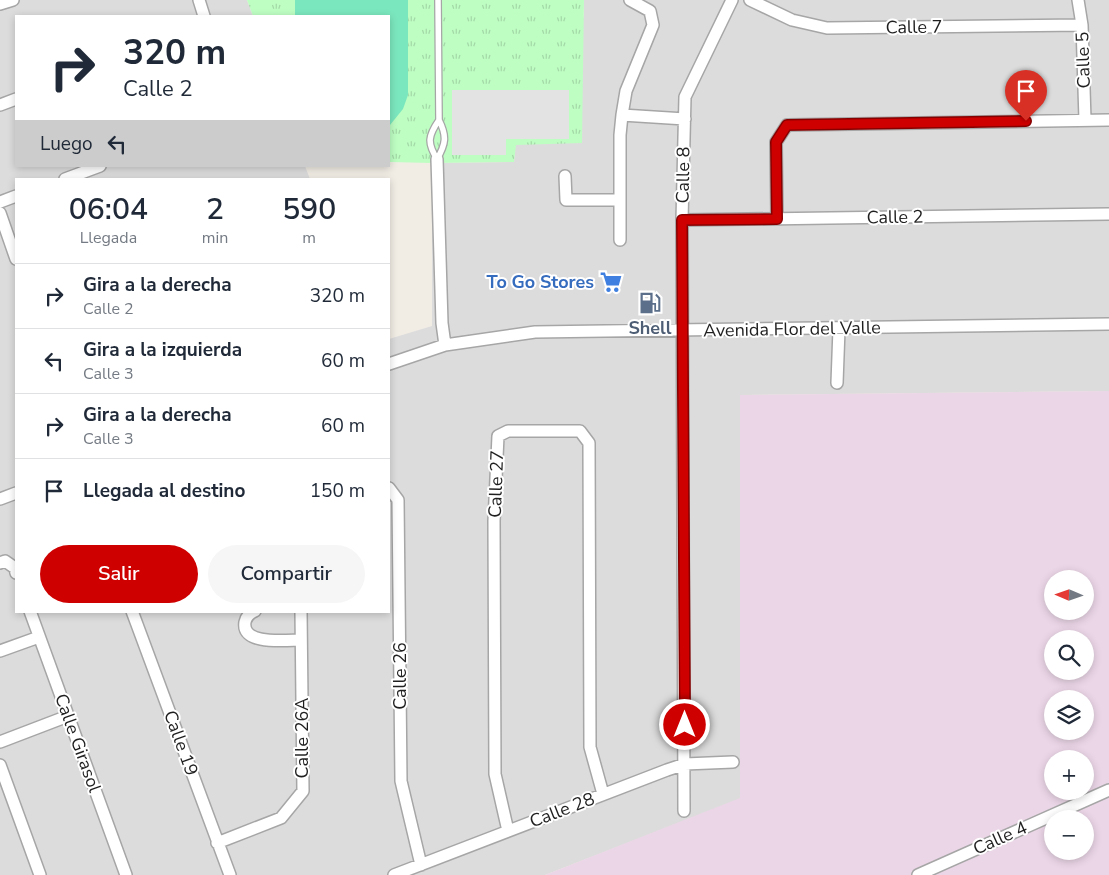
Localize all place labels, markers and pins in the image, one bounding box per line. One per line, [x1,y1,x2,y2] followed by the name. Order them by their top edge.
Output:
[1005,70,1047,121] pin
[598,269,624,295] supermarket icon: To Go Stores
[487,270,594,294] place label: To Go Stores
[637,290,663,316] fuel station icon: Shell
[628,316,672,340] place label: Shell

